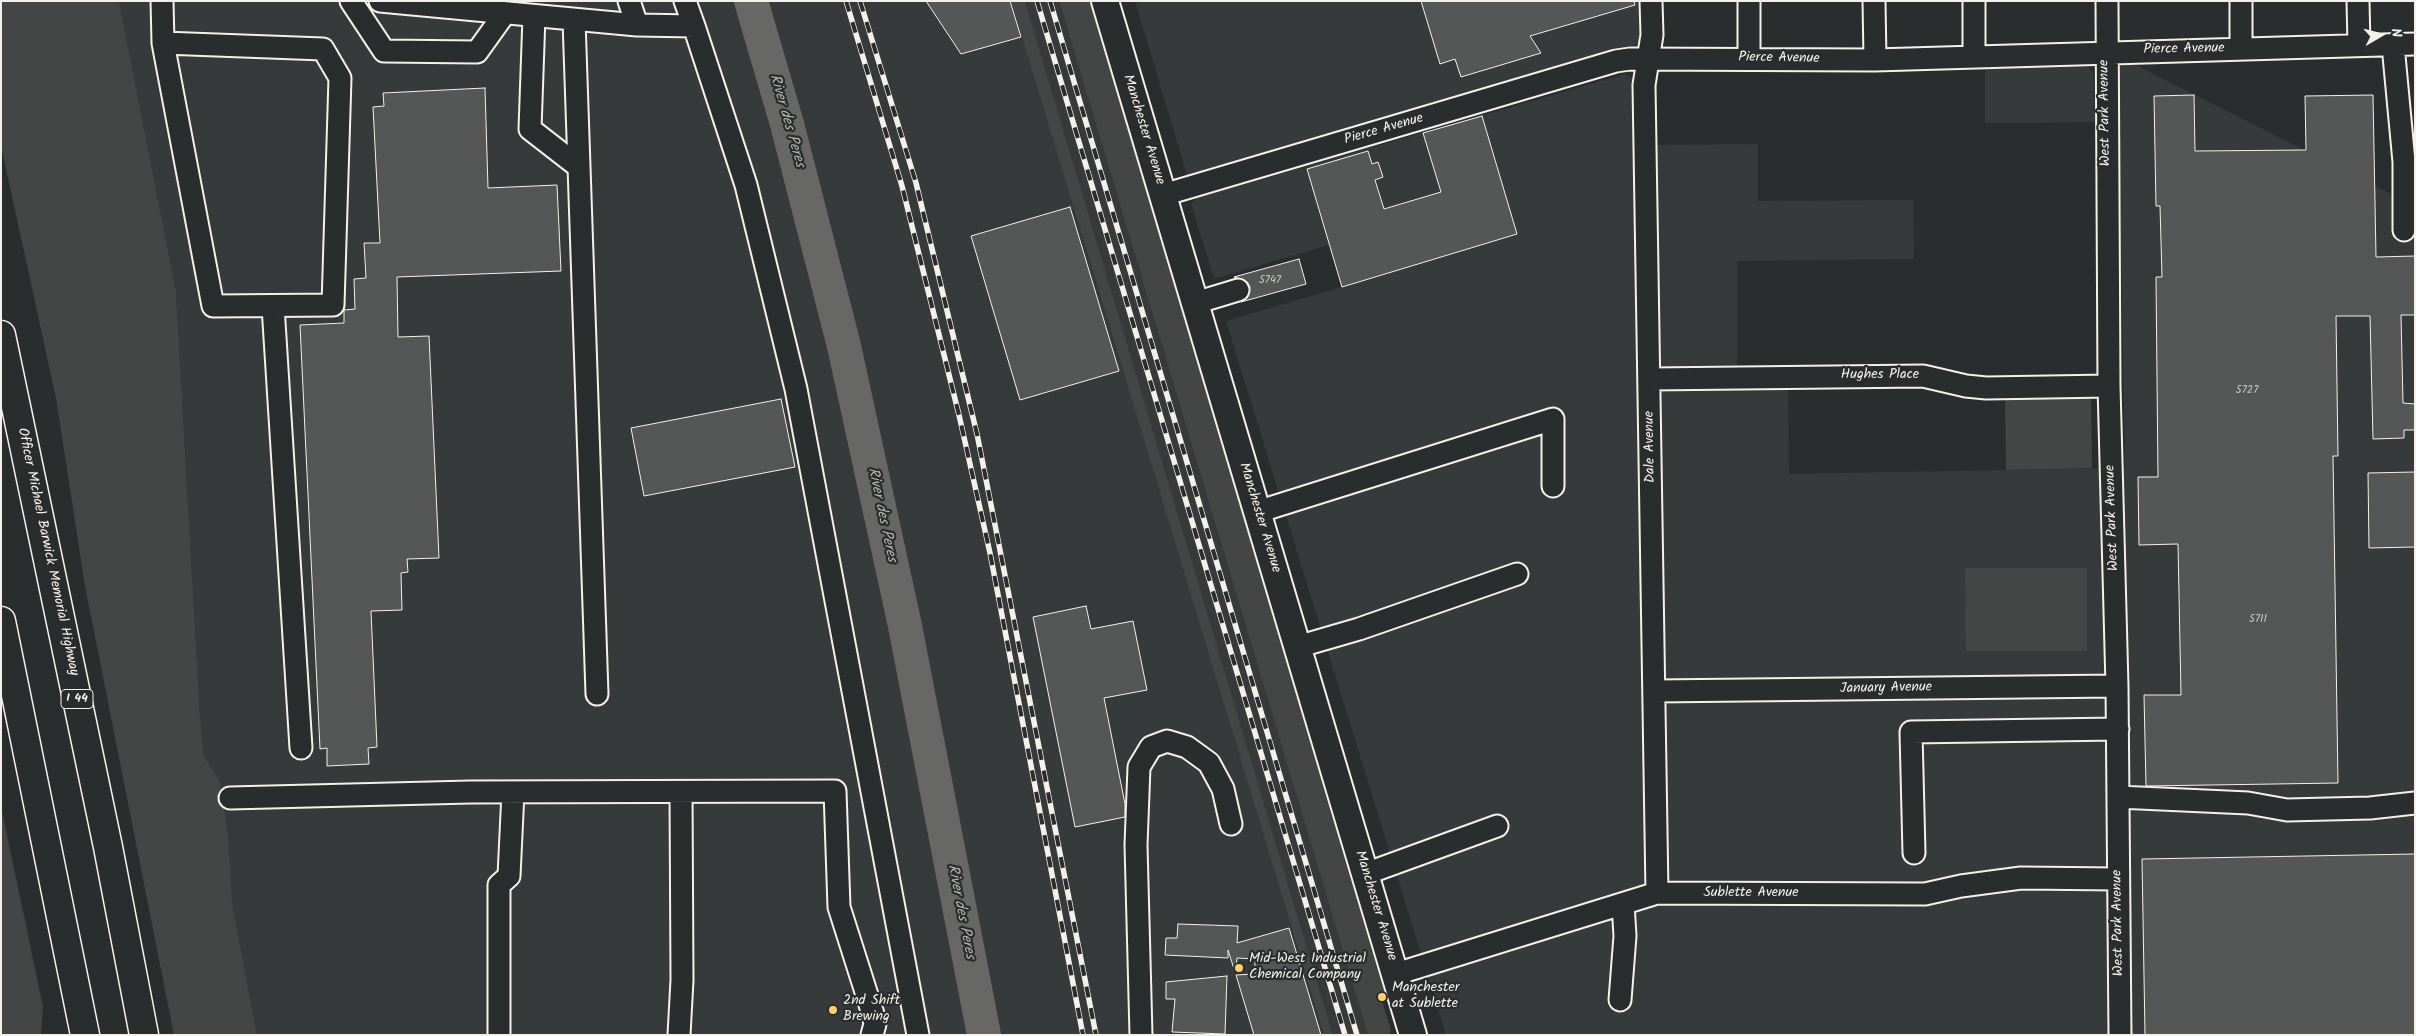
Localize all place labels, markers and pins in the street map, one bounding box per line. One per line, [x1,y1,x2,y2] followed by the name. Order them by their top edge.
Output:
[1249,952,1366,984] place label: Mid-West Industrial Chemical Company
[1233,962,1245,974] marker: Mid-West Industrial Chemical Company
[1392,981,1459,1014] place label: Manchester at Sublette
[1376,991,1388,1003] marker: Manchester at Sublette
[843,994,900,1026] place label: 2nd Shift Brewing
[827,1004,839,1016] marker: 2nd Shift Brewing

